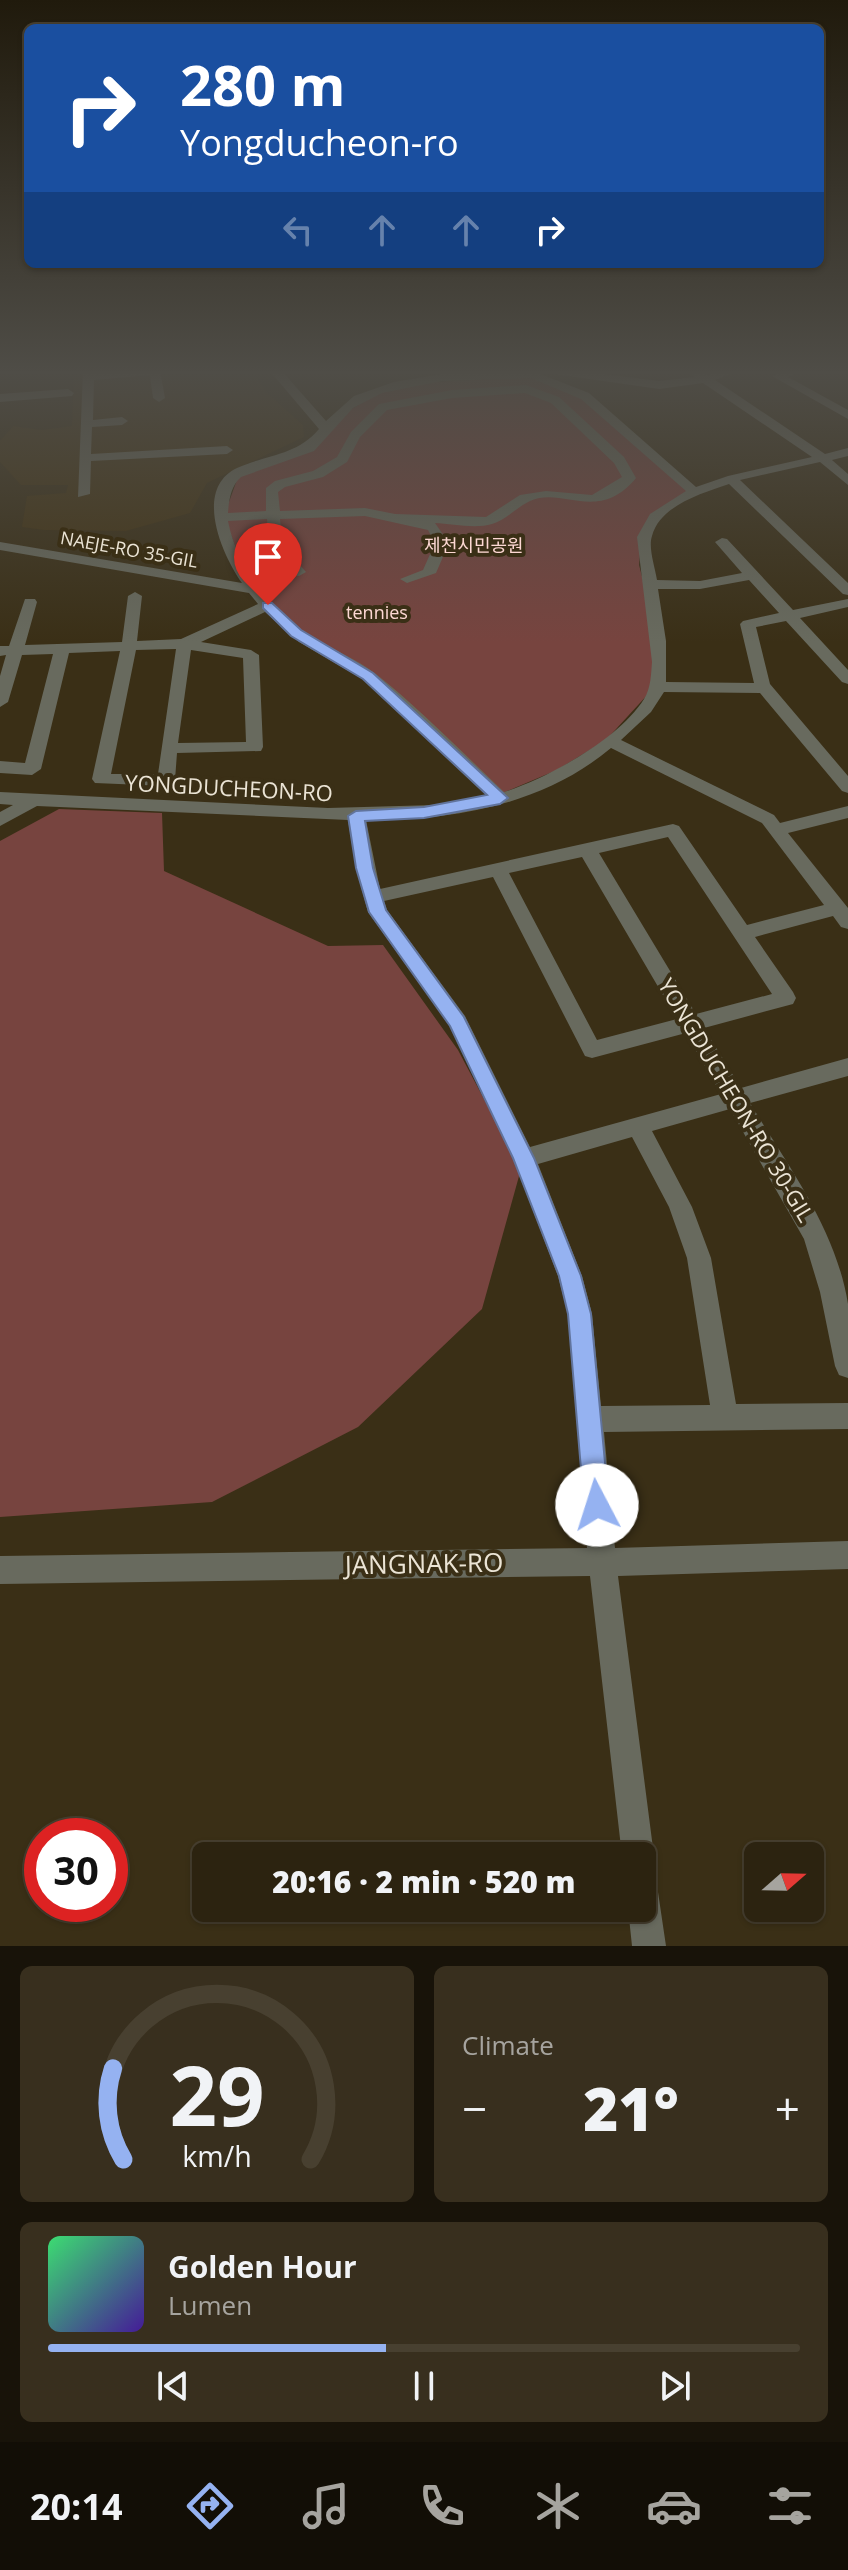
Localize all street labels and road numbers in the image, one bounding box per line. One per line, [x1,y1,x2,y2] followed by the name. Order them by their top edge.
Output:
[59,525,200,573] street label: NAEJE-RO 35-GIL
[125,767,334,807] street label: YONGDUCHEON-RO
[652,972,822,1227] street label: YONGDUCHEON-RO 30-GIL
[341,1544,504,1582] street label: JANGNAK-RO

